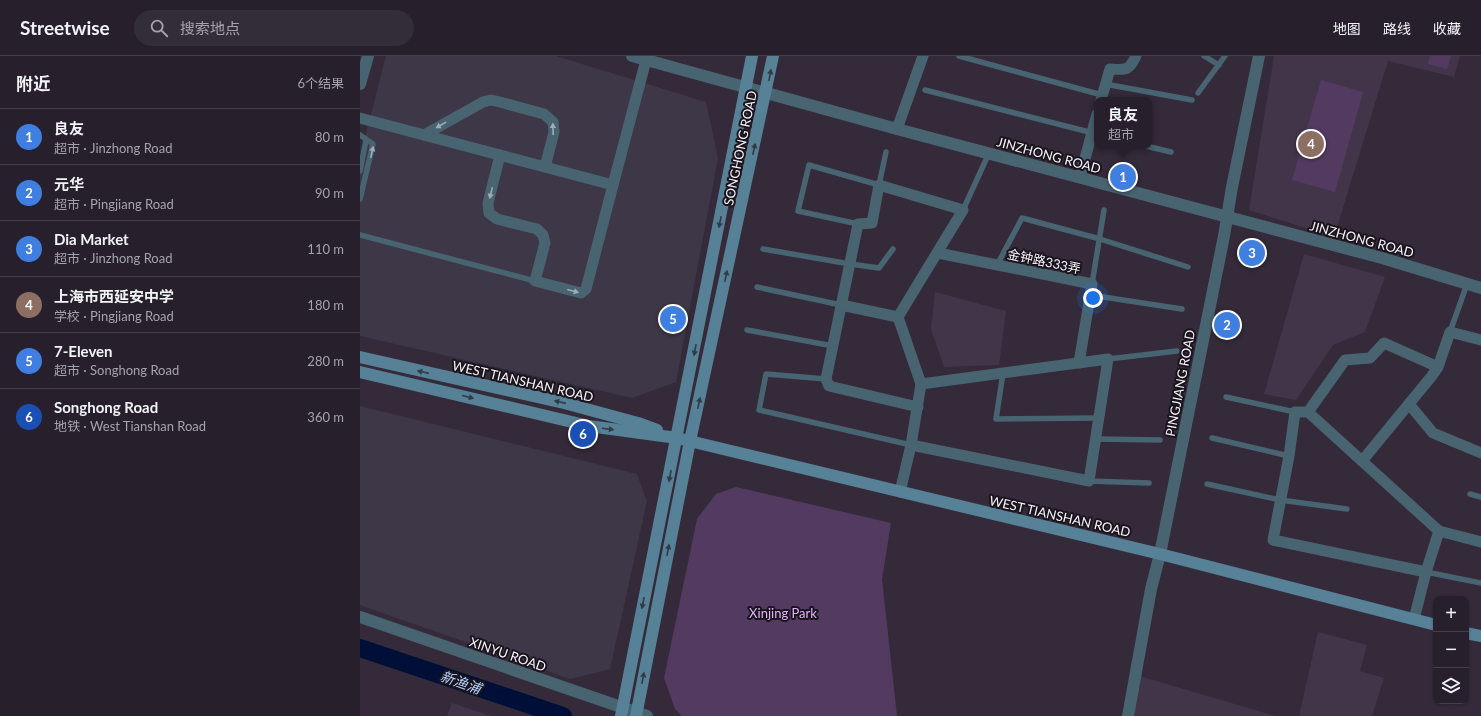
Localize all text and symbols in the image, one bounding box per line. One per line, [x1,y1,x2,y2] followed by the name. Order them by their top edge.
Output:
[134,10,414,46] search box
[20,16,110,39] text: Streetwise
[148,17,170,39] icon: search
[180,19,240,37] text: 搜索地点
[1333,20,1361,37] text: 地图
[1383,20,1411,37] text: 路线
[1433,20,1461,37] text: 收藏
[767,69,773,81] one-way arrow
[16,73,50,94] text: 附近
[297,75,344,91] text: 6个结果
[720,89,760,207] street label: SONGHONG ROAD
[1094,97,1152,149] popup
[1108,105,1138,123] text: 良友
[54,119,84,137] text: 良友
[435,122,447,129] one-way arrow
[550,122,556,135] one-way arrow
[1108,126,1134,142] text: 超市
[25,129,33,145] text: 1
[315,129,344,145] text: 80 m
[1298,129,1324,159] pin: 4
[995,133,1103,177] street label: JINZHONG ROAD
[54,140,172,156] text: 超市 · Jinzhong Road
[751,143,757,155] one-way arrow
[369,146,375,158] one-way arrow
[1110,162,1136,192] pin: 1
[54,175,84,193] text: 元华
[25,185,33,201] text: 2
[315,185,344,201] text: 90 m
[487,187,493,199] one-way arrow
[54,196,174,212] text: 超市 · Pingjiang Road
[716,216,722,228] one-way arrow
[1308,217,1416,261] street label: JINZHONG ROAD
[54,230,129,248] text: Dia Market
[1239,238,1265,268] pin: 3
[25,241,33,257] text: 3
[307,241,344,257] text: 110 m
[1006,245,1082,277] street label: 金钟路333弄
[54,250,172,266] text: 超市 · Jinzhong Road
[724,270,730,282] one-way arrow
[54,287,174,305] text: 上海市西延安中学
[566,288,579,294] one-way arrow
[1083,288,1103,308] your location
[25,297,33,313] text: 4
[307,297,344,313] text: 180 m
[660,304,686,334] pin: 5
[54,308,174,324] text: 学校 · Pingjiang Road
[1214,310,1240,340] pin: 2
[1162,328,1198,438] street label: PINGJIANG ROAD
[54,342,113,360] text: 7-Eleven
[691,344,697,356] one-way arrow
[25,353,33,369] text: 5
[307,353,344,369] text: 280 m
[451,357,595,405] street label: WEST TIANSHAN ROAD
[54,362,179,378] text: 超市 · Songhong Road
[417,368,429,374] one-way arrow
[462,394,474,400] one-way arrow
[696,397,702,409] one-way arrow
[54,398,158,416] text: Songhong Road
[553,399,566,405] one-way arrow
[25,409,33,425] text: 6
[307,409,344,425] text: 360 m
[54,418,206,434] text: 地铁 · West Tianshan Road
[570,419,596,449] pin: 6
[602,426,614,432] one-way arrow
[666,470,672,482] one-way arrow
[988,492,1132,540] street label: WEST TIANSHAN ROAD
[666,544,672,556] one-way arrow
[1433,596,1469,704] map controls
[1433,596,1469,632] button: +
[640,597,646,609] one-way arrow
[749,605,817,621] park label: Xinjing Park
[1433,632,1469,668] button: −
[468,633,548,675] street label: XINYU ROAD
[438,667,486,698] water label: 新渔浦
[1433,668,1469,704] button: layers
[640,672,646,684] one-way arrow

